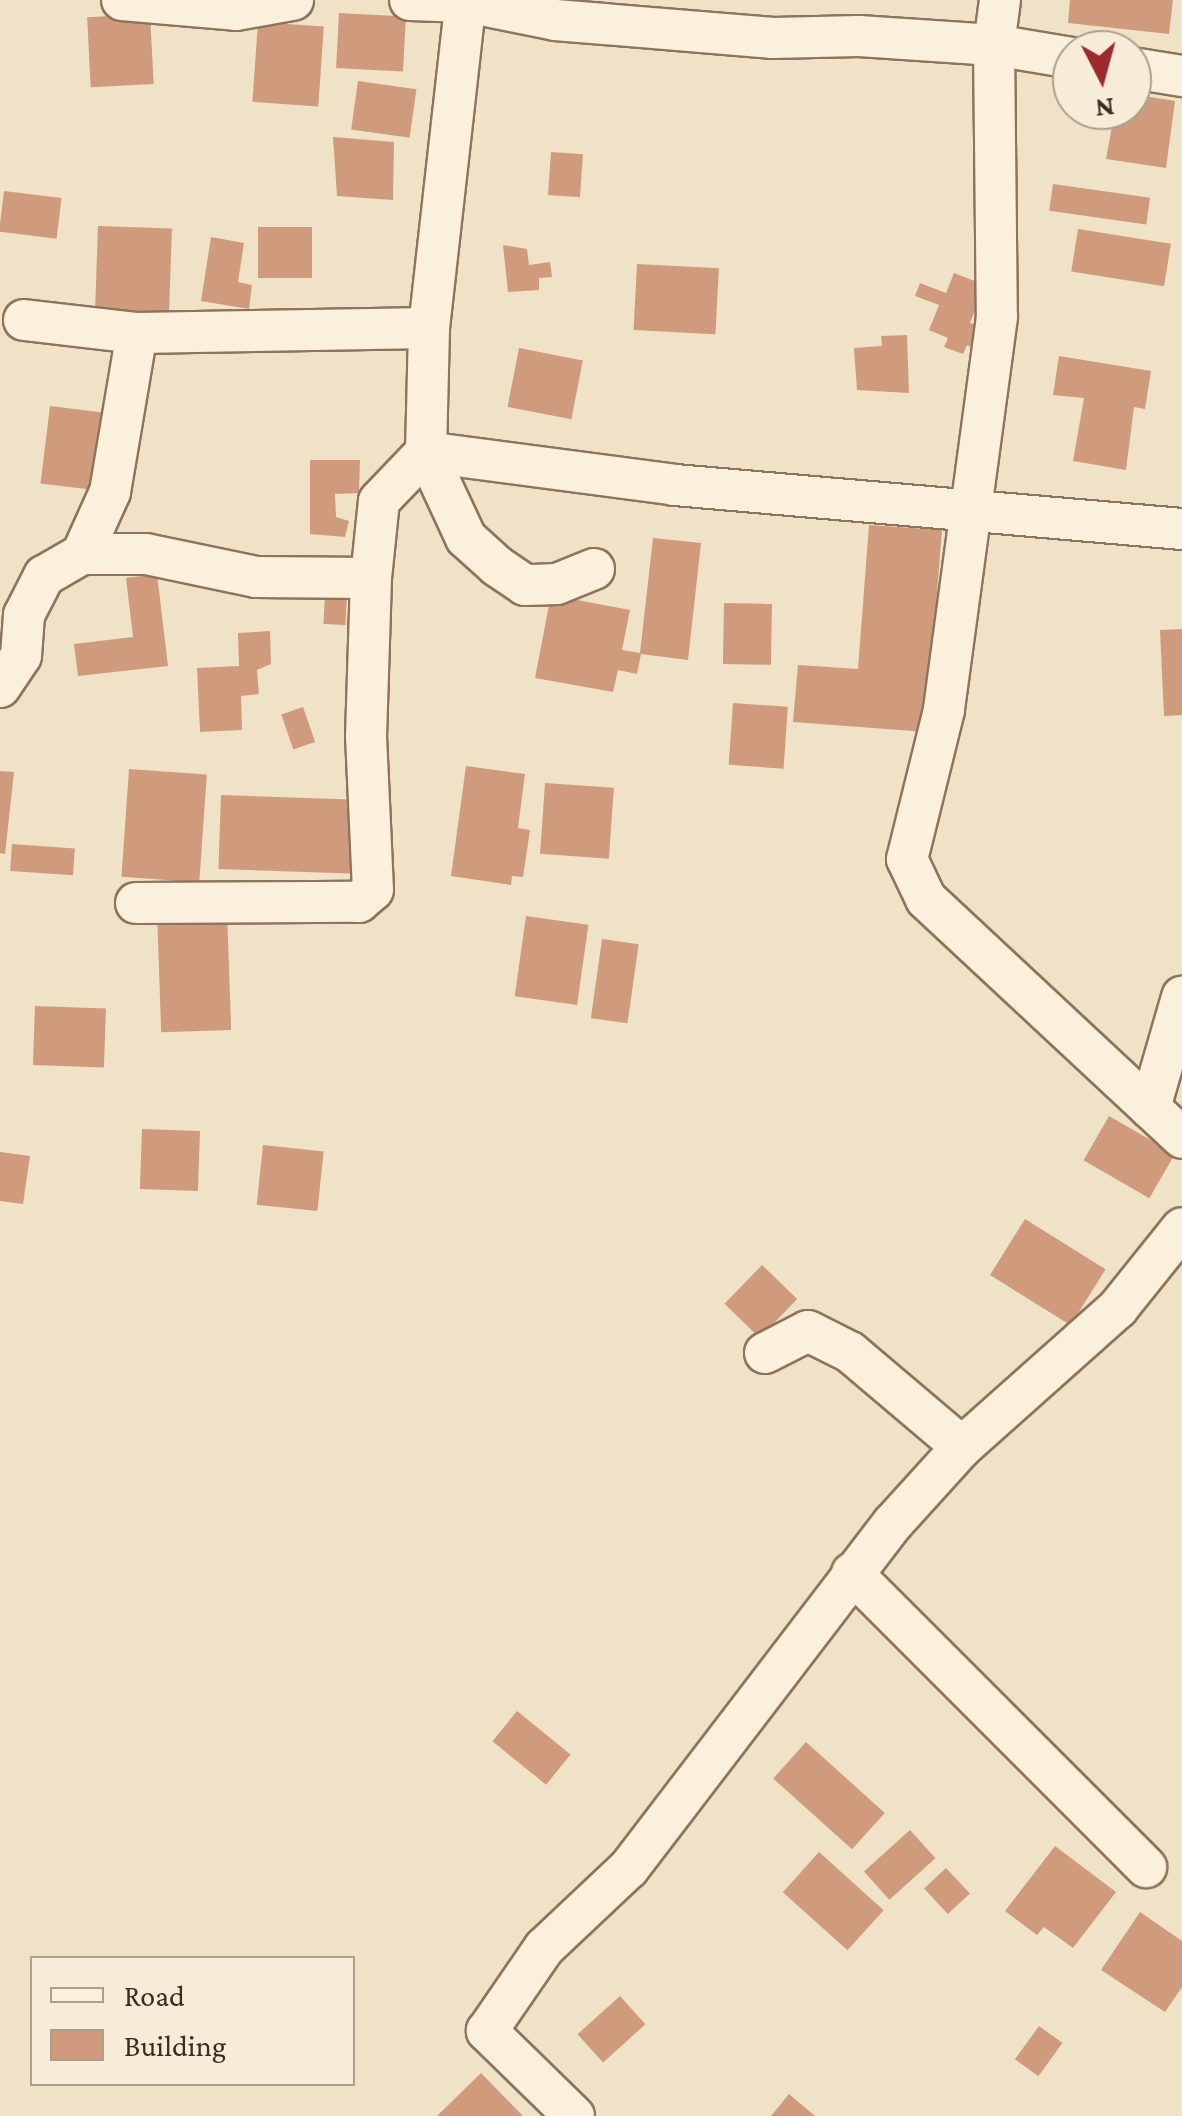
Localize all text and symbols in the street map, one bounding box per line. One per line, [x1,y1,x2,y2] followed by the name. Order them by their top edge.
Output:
[1052,30,1152,130] north arrow
[1094,92,1116,125] text: N
[30,1956,355,2086] legend
[124,1979,185,2012] text: Road
[124,2029,226,2062] text: Building

